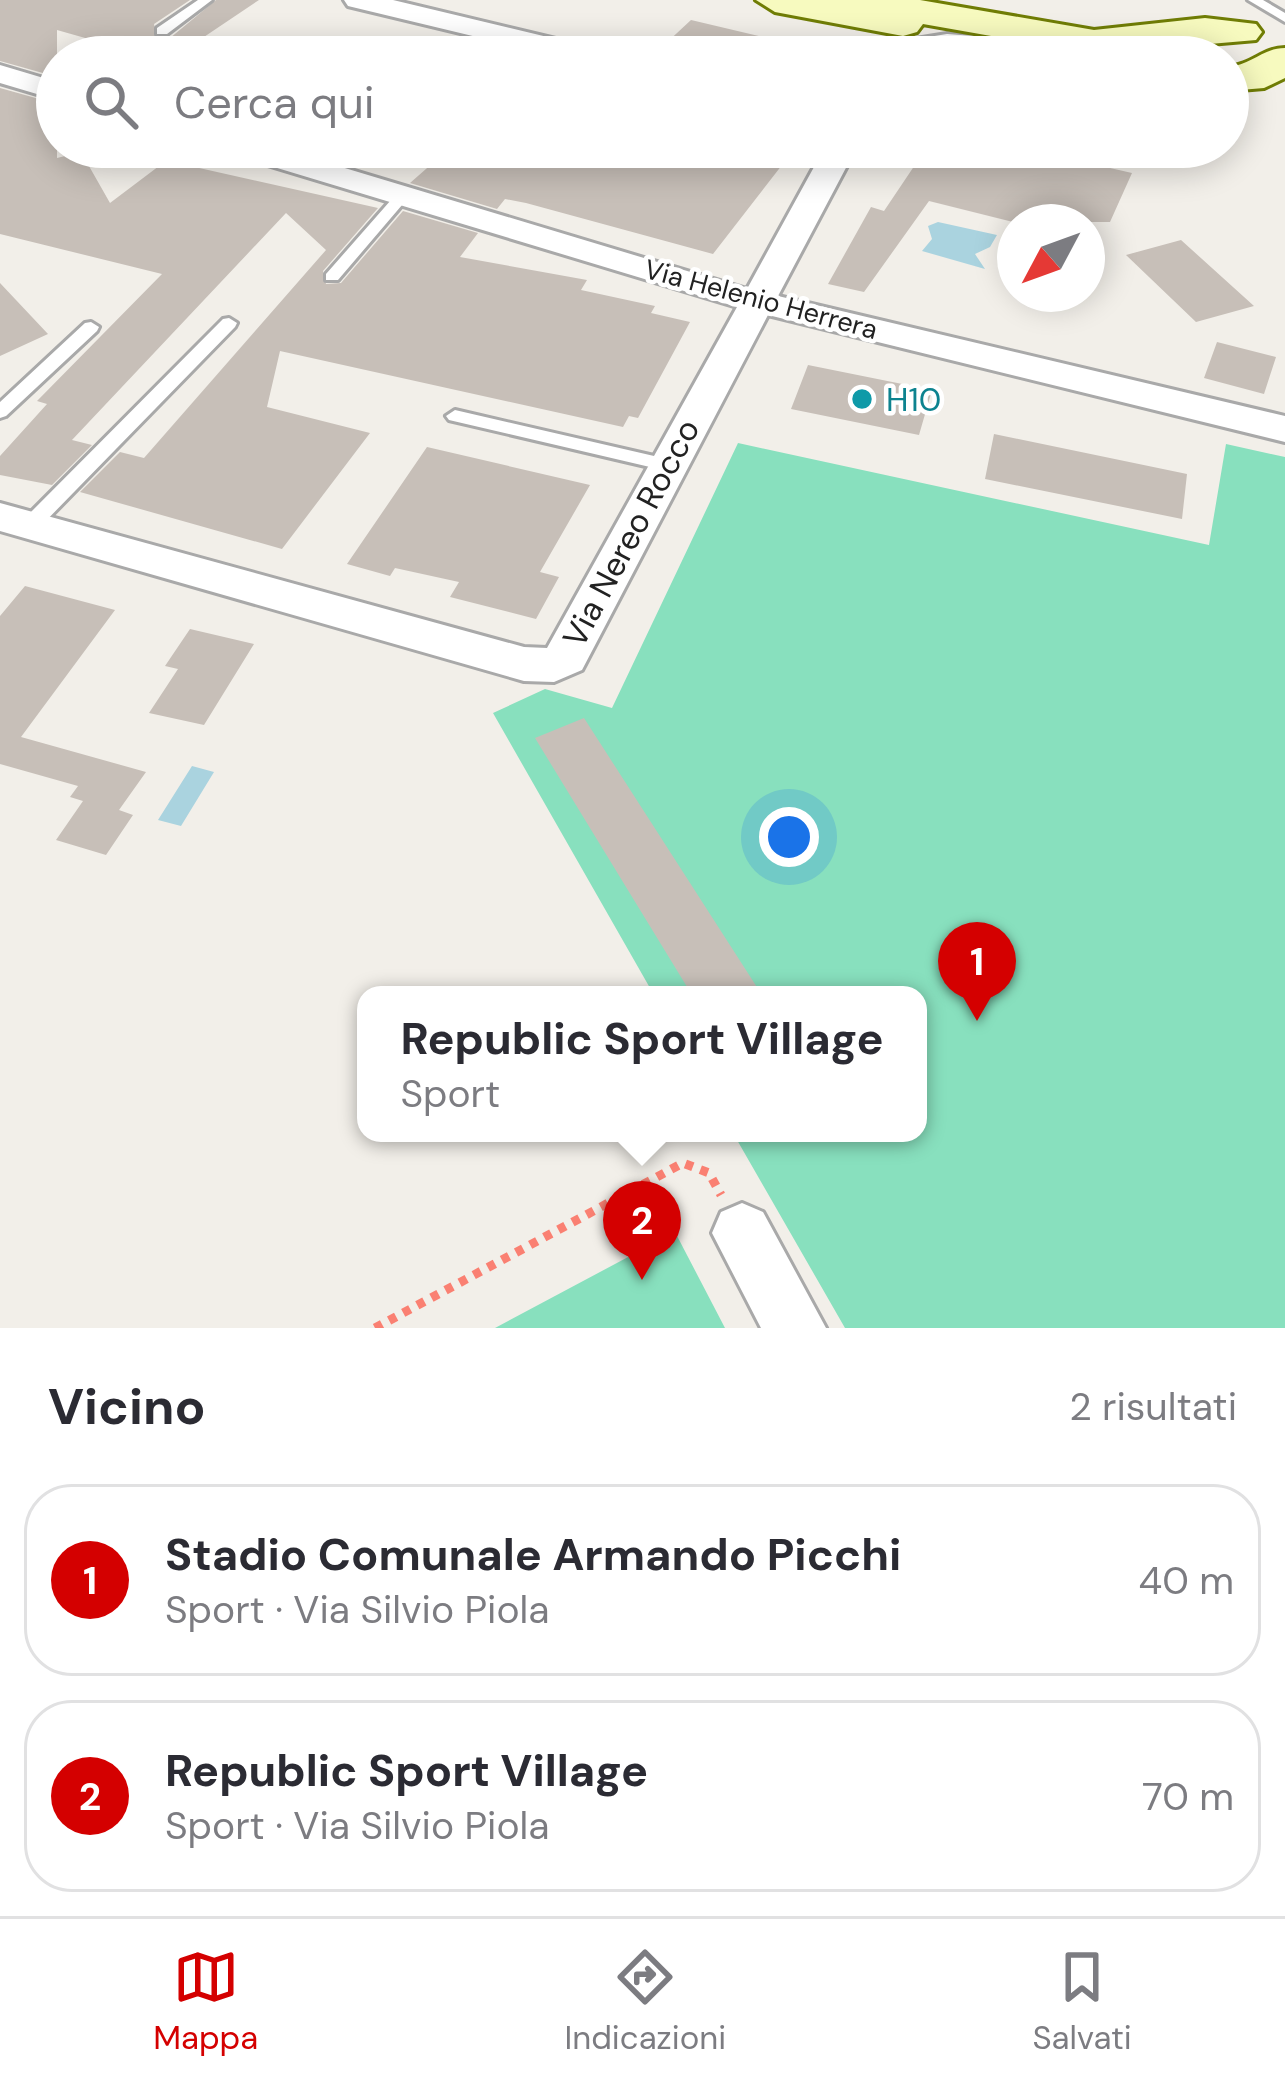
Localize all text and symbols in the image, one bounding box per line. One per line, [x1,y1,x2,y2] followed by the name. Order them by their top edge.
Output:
[36,36,1249,168] search box
[78,69,144,135] icon: search
[174,73,375,132] text: Cerca qui
[997,204,1105,312] north arrow
[641,251,881,347] street label: Via Helenio Herrera
[886,378,941,421] place label: H10
[849,386,875,412] marker: H10
[553,411,709,655] street label: Via Nereo Rocco
[759,807,819,867] your location
[938,922,1016,1021] pin: 1
[357,986,927,1142] popup
[400,1009,884,1068] text: Republic Sport Village
[400,1068,500,1119] text: Sport
[603,1181,681,1280] pin: 2
[48,1373,206,1440] text: Vicino
[1069,1381,1237,1432] text: 2 risultati
[165,1525,901,1584] text: Stadio Comunale Armando Picchi
[83,1555,97,1606] text: 1
[1139,1555,1234,1606] text: 40 m
[165,1584,550,1635] text: Sport · Via Silvio Piola
[165,1741,648,1800] text: Republic Sport Village
[79,1771,101,1822] text: 2
[1142,1771,1234,1822] text: 70 m
[165,1800,550,1851] text: Sport · Via Silvio Piola
[153,1944,258,2059] tab: Mappa
[565,1944,726,2059] tab: Indicazioni
[1032,1944,1132,2059] tab: Salvati

